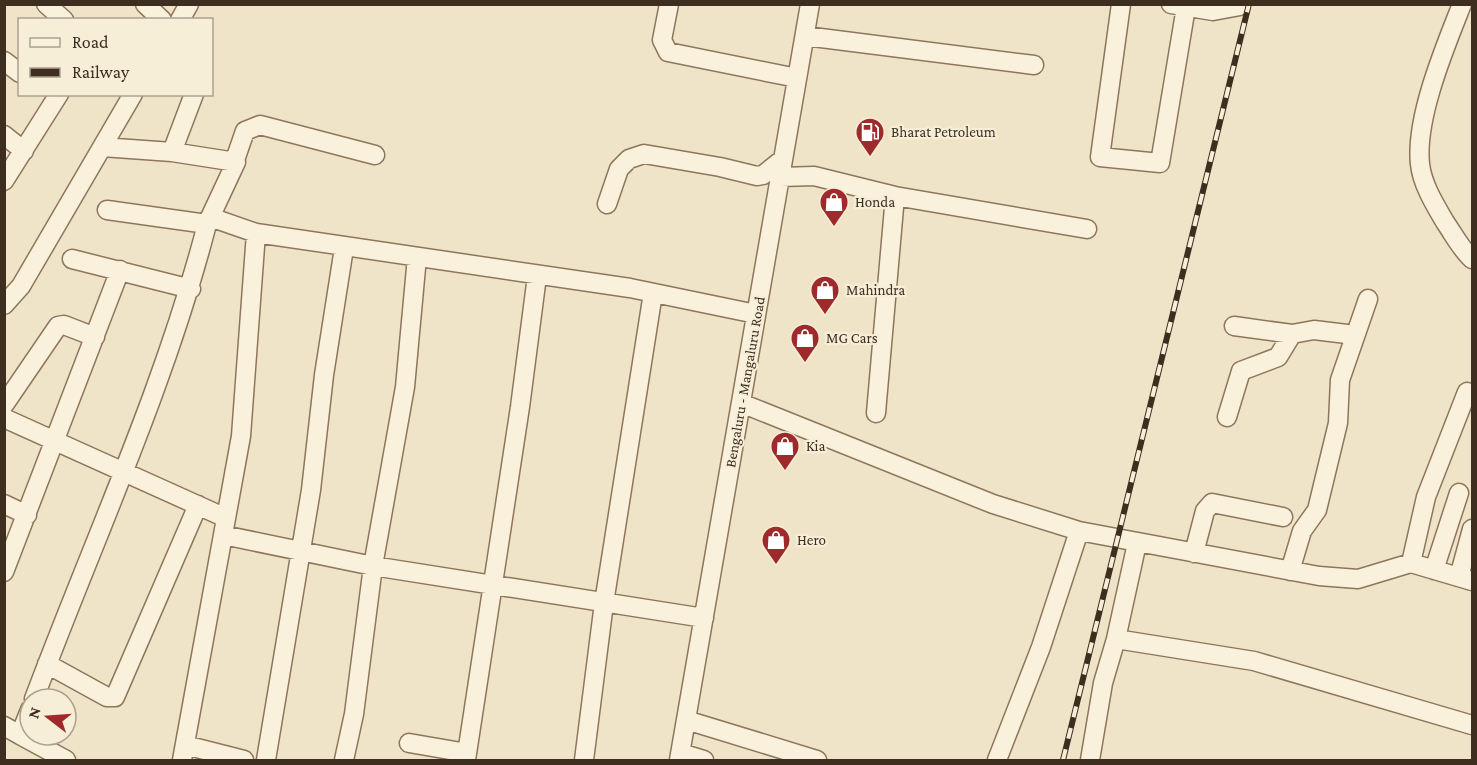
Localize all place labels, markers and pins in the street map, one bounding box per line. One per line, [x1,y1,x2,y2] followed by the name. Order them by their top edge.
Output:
[854,116,886,158] fuel station icon: Bharat Petroleum
[891,124,996,140] place label: Bharat Petroleum
[818,186,850,228] shop icon: Honda
[855,194,895,210] place label: Honda
[809,274,841,316] shop icon: Mahindra
[846,282,905,298] place label: Mahindra
[789,322,821,364] shop icon: MG Cars
[826,330,878,346] place label: MG Cars
[769,430,801,472] shop icon: Kia
[806,438,826,454] place label: Kia
[760,524,792,566] shop icon: Hero
[797,532,826,548] place label: Hero

